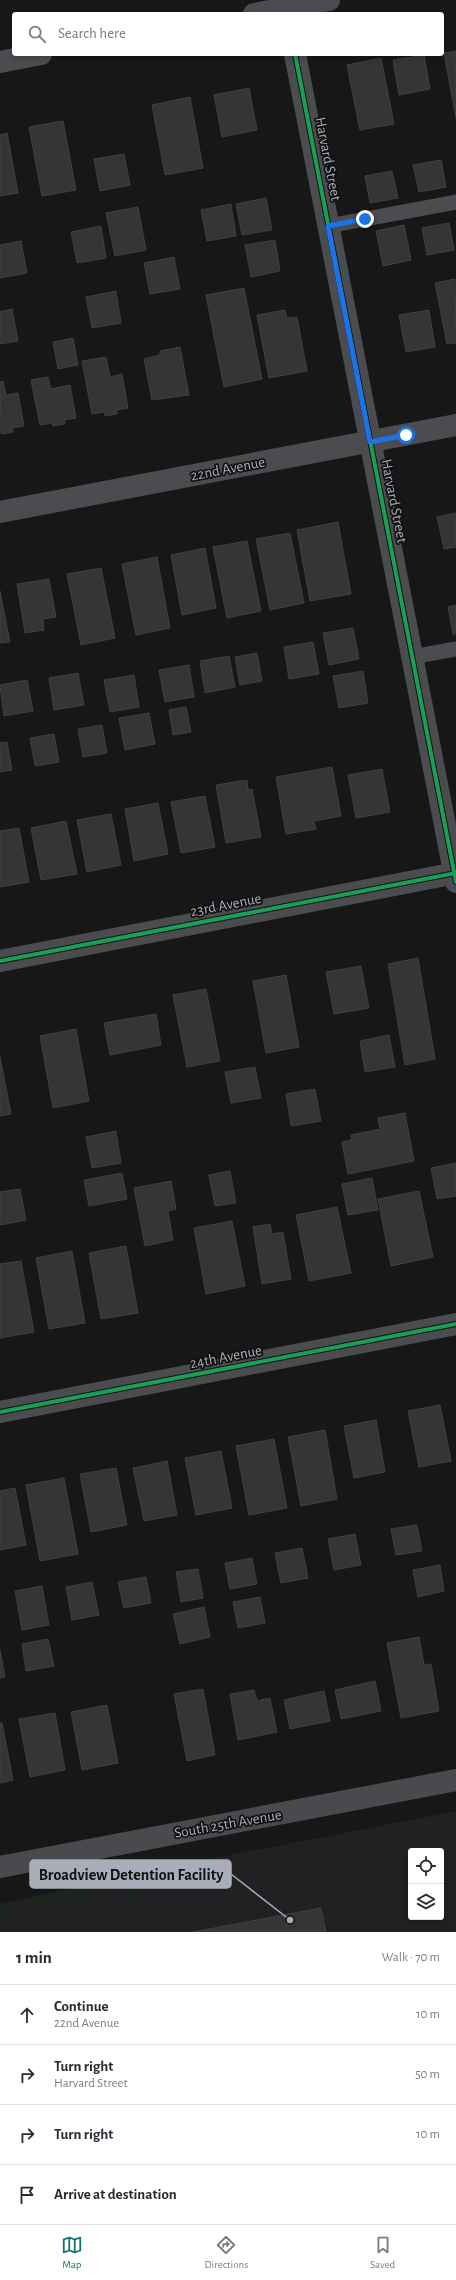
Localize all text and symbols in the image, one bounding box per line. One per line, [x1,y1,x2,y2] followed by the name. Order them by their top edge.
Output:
[12,12,444,56] search box
[26,23,48,45] icon: search
[58,26,126,41] text: Search here
[313,116,344,202] street label: Harvard Street
[356,210,374,228] route end
[397,426,415,444] route start
[190,454,266,484] street label: 22nd Avenue
[379,458,410,544] street label: Harvard Street
[189,891,263,919] street label: 23rd Avenue
[189,1343,263,1371] street label: 24th Avenue
[173,1807,283,1841] street label: South 25th Avenue
[408,1848,444,1920] map controls
[408,1848,444,1884] button: locate
[30,1860,231,1888] callout: Broadview Detention Facility
[39,1867,224,1884] text: Broadview Detention Facility
[408,1884,444,1920] button: layers
[16,1949,52,1966] text: 1 min
[382,1951,440,1964] text: Walk · 70 m
[54,1999,109,2014] text: Continue
[16,2004,38,2026] icon: ahead
[416,2008,440,2021] text: 10 m
[54,2017,119,2030] text: 22nd Avenue
[54,2059,113,2074] text: Turn right
[16,2064,38,2086] icon: right
[415,2068,440,2081] text: 50 m
[54,2077,128,2090] text: Harvard Street
[16,2124,38,2146] icon: right
[54,2127,113,2142] text: Turn right
[416,2128,440,2141] text: 10 m
[16,2184,38,2206] icon: arrive
[54,2187,177,2202] text: Arrive at destination
[61,2234,83,2271] tab: Map
[204,2234,248,2271] tab: Directions
[370,2234,395,2271] tab: Saved

